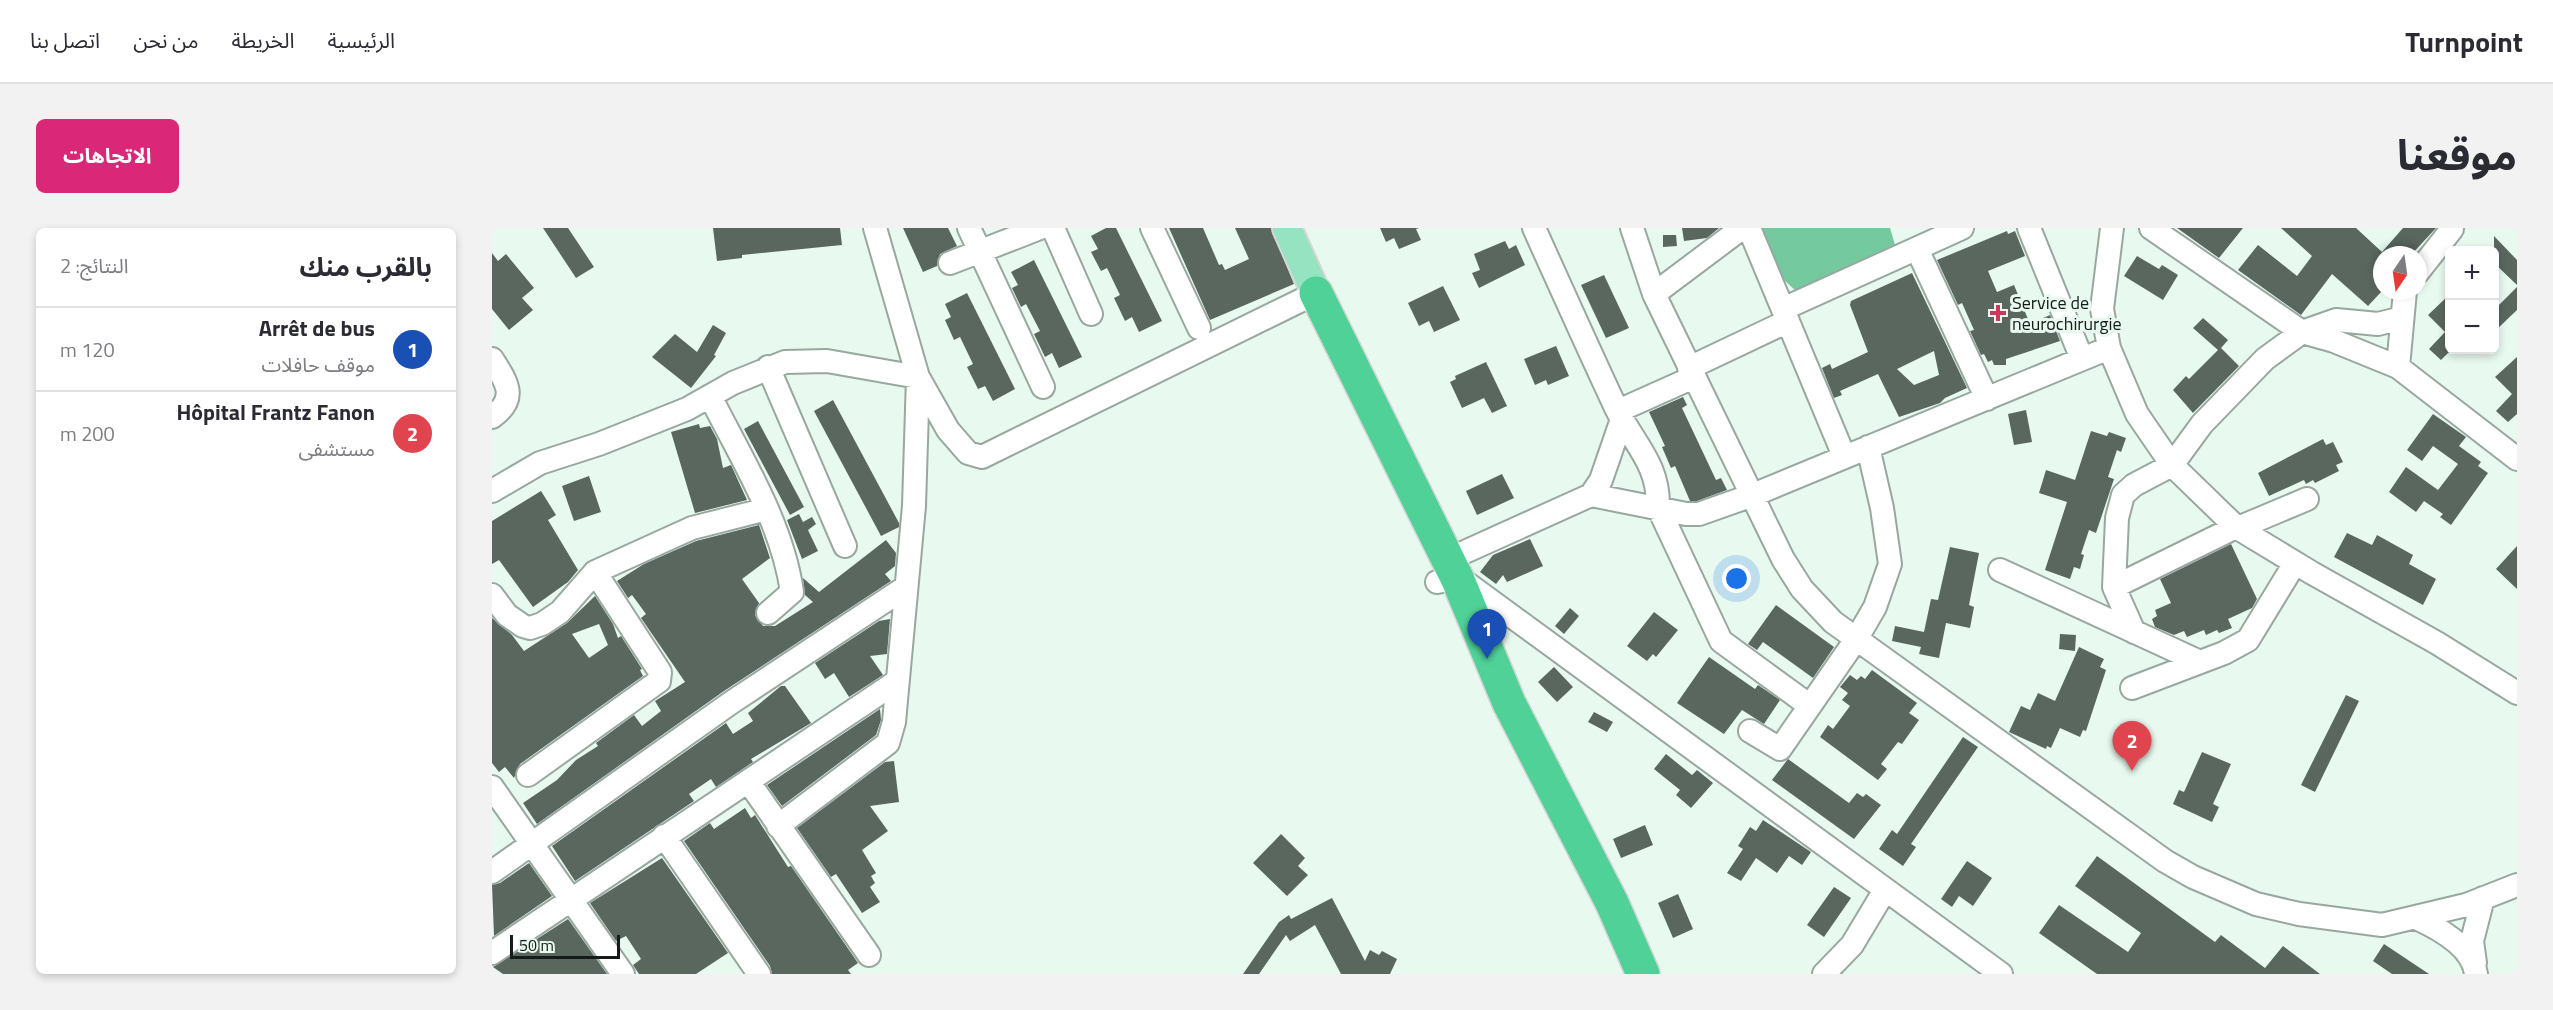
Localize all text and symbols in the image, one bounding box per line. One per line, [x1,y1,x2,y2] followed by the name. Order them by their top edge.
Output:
[2405,20,2523,63] text: Turnpoint
[30,24,100,56] text: اتصل بنا
[133,24,198,56] text: من نحن
[231,24,294,56] text: الخريطة
[327,24,395,56] text: الرئيسية
[36,119,179,193] button: الاتجاهات
[2397,122,2517,186] text: موقعنا
[2373,246,2427,300] north arrow
[2445,246,2499,354] map controls
[2445,246,2499,300] button: +
[300,247,432,286] text: بالقرب منك
[60,250,128,281] text: النتائج: 2
[2012,289,2122,337] place label: Service de neurochirurgie
[2445,300,2499,354] button: −
[1989,304,2007,322] marker: Service de neurochirurgie
[259,311,375,345] text: Arrêt de bus
[60,334,115,365] text: 120 m
[407,334,418,365] text: 1
[261,349,375,380] text: موقف حافلات
[177,395,375,429] text: Hôpital Frantz Fanon
[60,418,115,449] text: 200 m
[407,418,418,449] text: 2
[298,433,375,464] text: مستشفى
[1722,564,1751,593] your location
[1468,610,1506,659] pin: 1
[2112,722,2152,771] pin: 2
[510,932,620,960] scale bar
[519,933,554,957] text: 50 m

